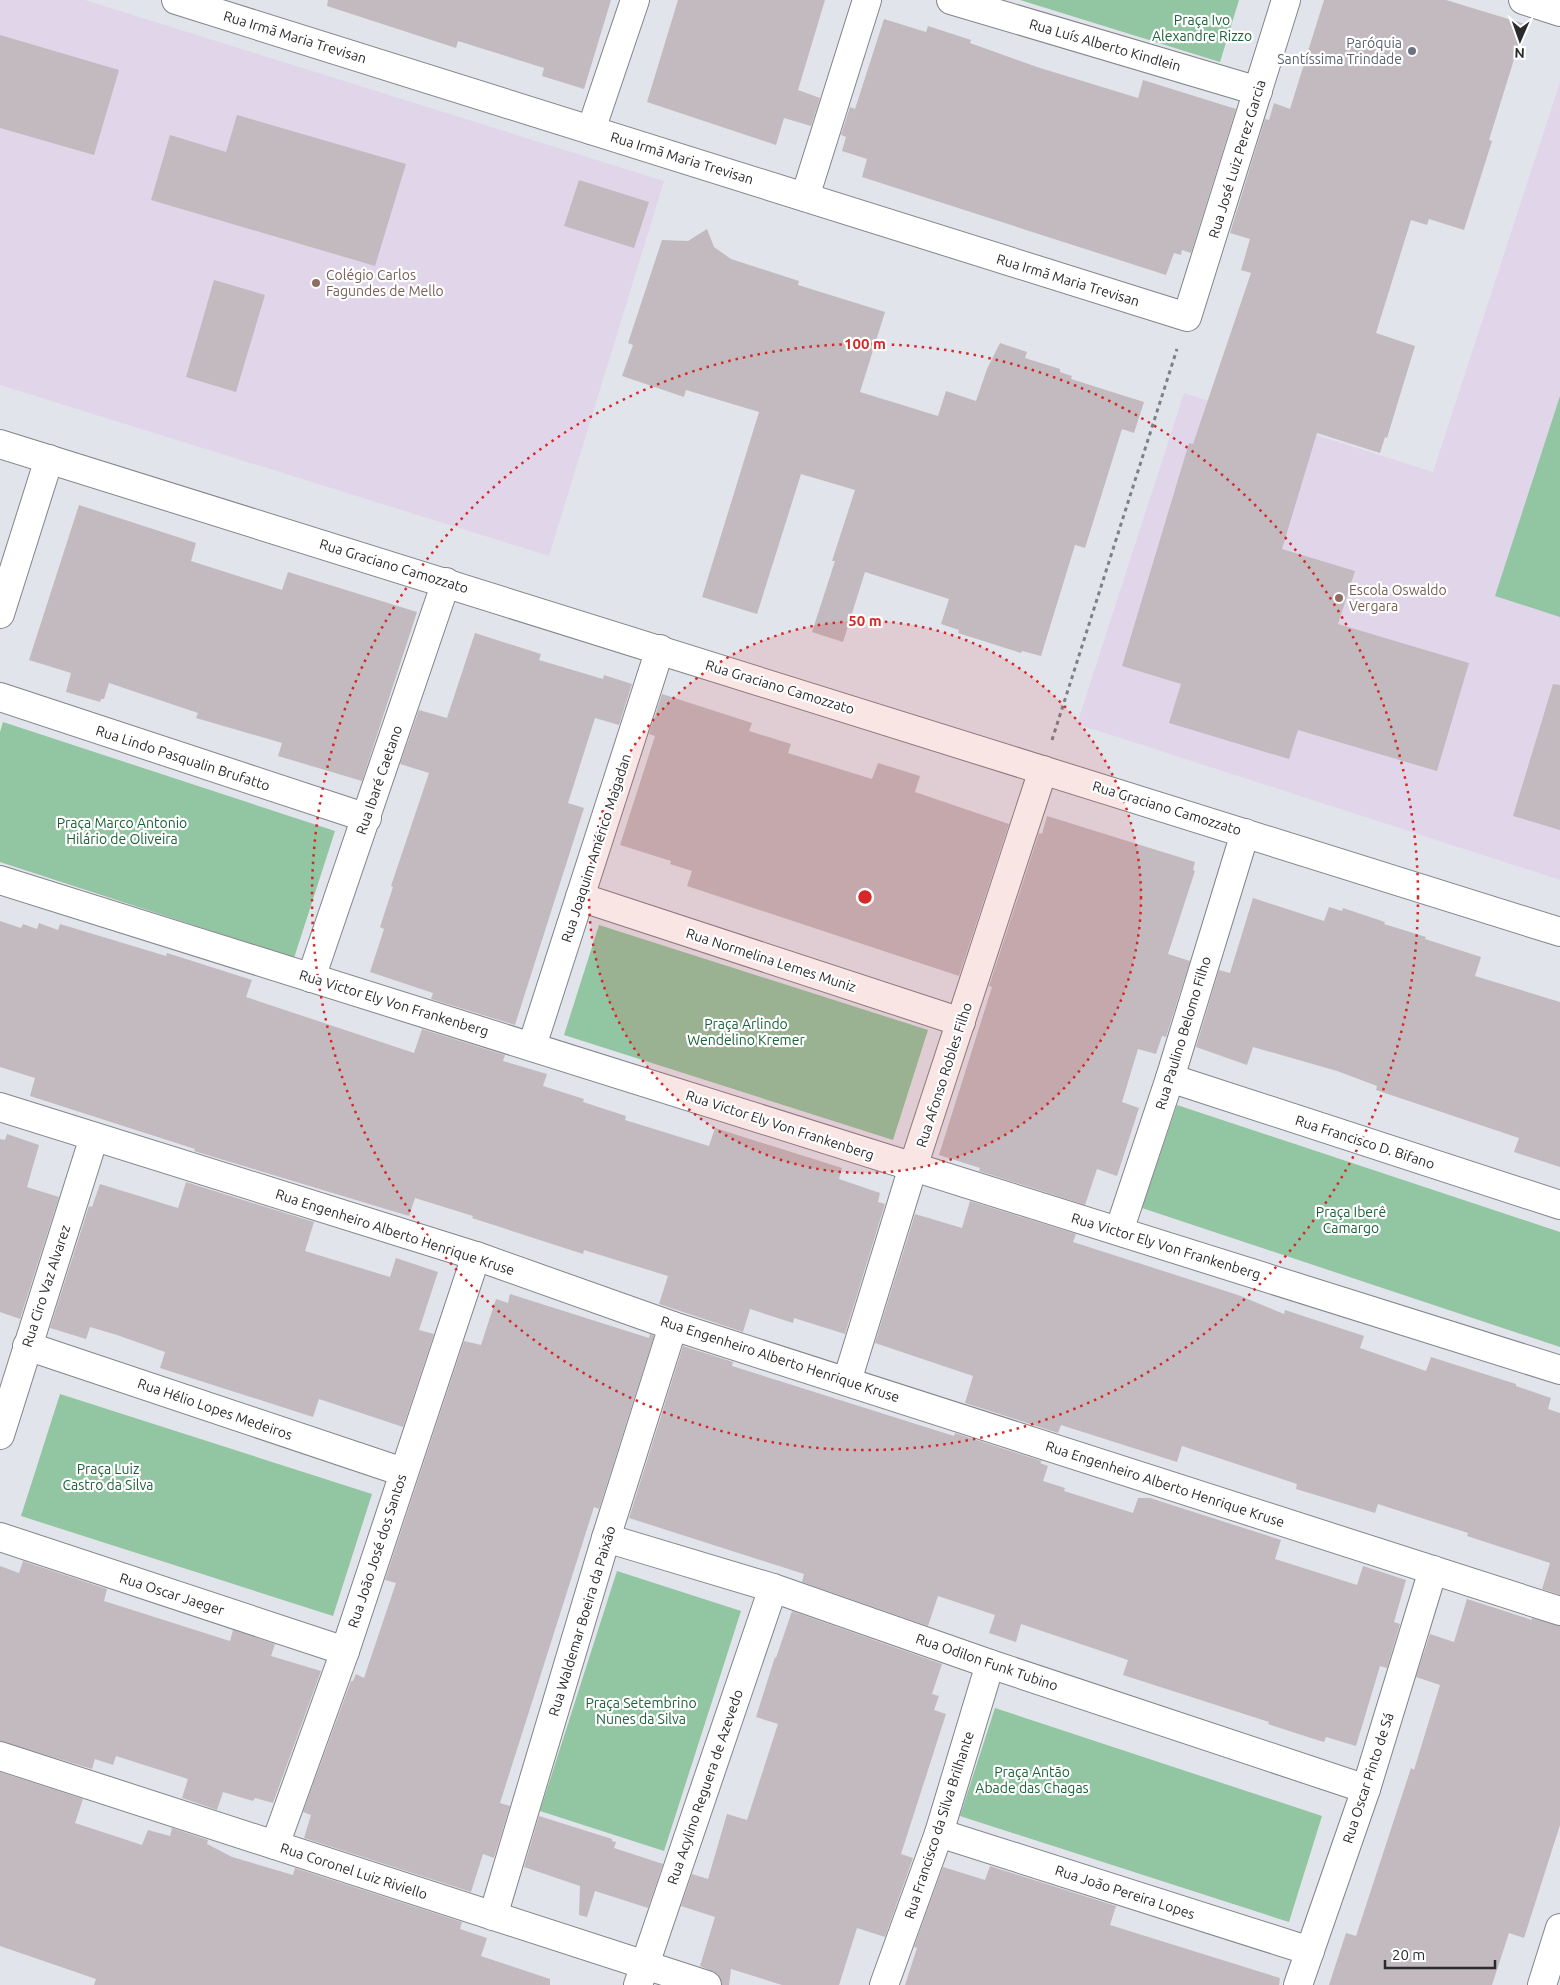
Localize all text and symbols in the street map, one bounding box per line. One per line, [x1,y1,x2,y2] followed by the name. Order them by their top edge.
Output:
[222,8,368,66] street label: Rua Irmã Maria Trevisan
[1152,12,1252,44] park label: Praça Ivo Alexandre Rizzo
[1495,15,1545,65] north arrow
[1027,16,1183,74] street label: Rua Luís Alberto Kindlein
[1277,35,1402,67] place label: Paróquia Santíssima Trindade
[1406,45,1418,57] marker: Paróquia Santíssima Trindade
[1514,45,1525,61] text: N
[1205,78,1269,240] street label: Rua José Luiz Perez Garcia
[609,129,755,187] street label: Rua Irmã Maria Trevisan
[995,251,1141,309] street label: Rua Irmã Maria Trevisan
[326,267,444,299] place label: Colégio Carlos Fagundes de Mello
[310,277,322,289] marker: Colégio Carlos Fagundes de Mello
[844,335,886,352] text: 100 m
[318,536,470,596] street label: Rua Graciano Camozzato
[1349,582,1447,614] place label: Escola Oswaldo Vergara
[1333,592,1345,604] marker: Escola Oswaldo Vergara
[848,612,882,629] text: 50 m
[704,657,856,717] street label: Rua Graciano Camozzato
[94,722,272,794] street label: Rua Lindo Pasqualin Brufatto
[353,723,405,837] street label: Rua Ibaré Caetano
[558,751,634,945] street label: Rua Joaquim Américo Magadan
[1091,778,1243,838] street label: Rua Graciano Camozzato
[57,815,187,847] park label: Praça Marco Antonio Hilário de Oliveira
[856,888,874,906] centre of rings
[684,925,858,995] street label: Rua Normelina Lemes Muniz
[1152,954,1214,1112] street label: Rua Paulino Belomo Filho
[297,967,491,1039] street label: Rua Victor Ely Von Frankenberg
[913,1000,975,1150] street label: Rua Afonso Robles Filho
[687,1016,805,1048] park label: Praça Arlindo Wendelino Kremer
[684,1087,876,1163] street label: Rua Victor Ely Von Frankenberg
[1293,1112,1437,1172] street label: Rua Francisco D. Bifano
[273,1186,517,1278] street label: Rua Engenheiro Alberto Henrique Kruse
[1316,1204,1386,1236] park label: Praça Iberê Camargo
[1069,1210,1263,1282] street label: Rua Victor Ely Von Frankenberg
[19,1223,73,1349] street label: Rua Ciro Vaz Alvarez
[658,1313,902,1405] street label: Rua Engenheiro Alberto Henrique Kruse
[136,1375,294,1443] street label: Rua Hélio Lopes Medeiros
[1043,1438,1287,1530] street label: Rua Engenheiro Alberto Henrique Kruse
[62,1461,154,1493] park label: Praça Luiz Castro da Silva
[345,1472,409,1630] street label: Rua João José dos Santos
[545,1524,619,1718] street label: Rua Waldemar Boeira da Paixão
[118,1570,227,1619] street label: Rua Oscar Jaeger
[914,1630,1060,1694] street label: Rua Odilon Funk Tubino
[664,1687,746,1887] street label: Rua Acylino Reguera de Azevedo
[585,1695,697,1727] park label: Praça Setembrino Nunes da Silva
[1339,1711,1397,1845] street label: Rua Oscar Pinto de Sá
[901,1729,977,1921] street label: Rua Francisco da Silva Brilhante
[975,1764,1089,1796] park label: Praça Antão Abade das Chagas
[278,1840,430,1902] street label: Rua Coronel Luiz Riviello
[1053,1862,1197,1922] street label: Rua João Pereira Lopes
[1385,1938,1495,1970] scale bar
[1392,1946,1425,1963] text: 20 m

